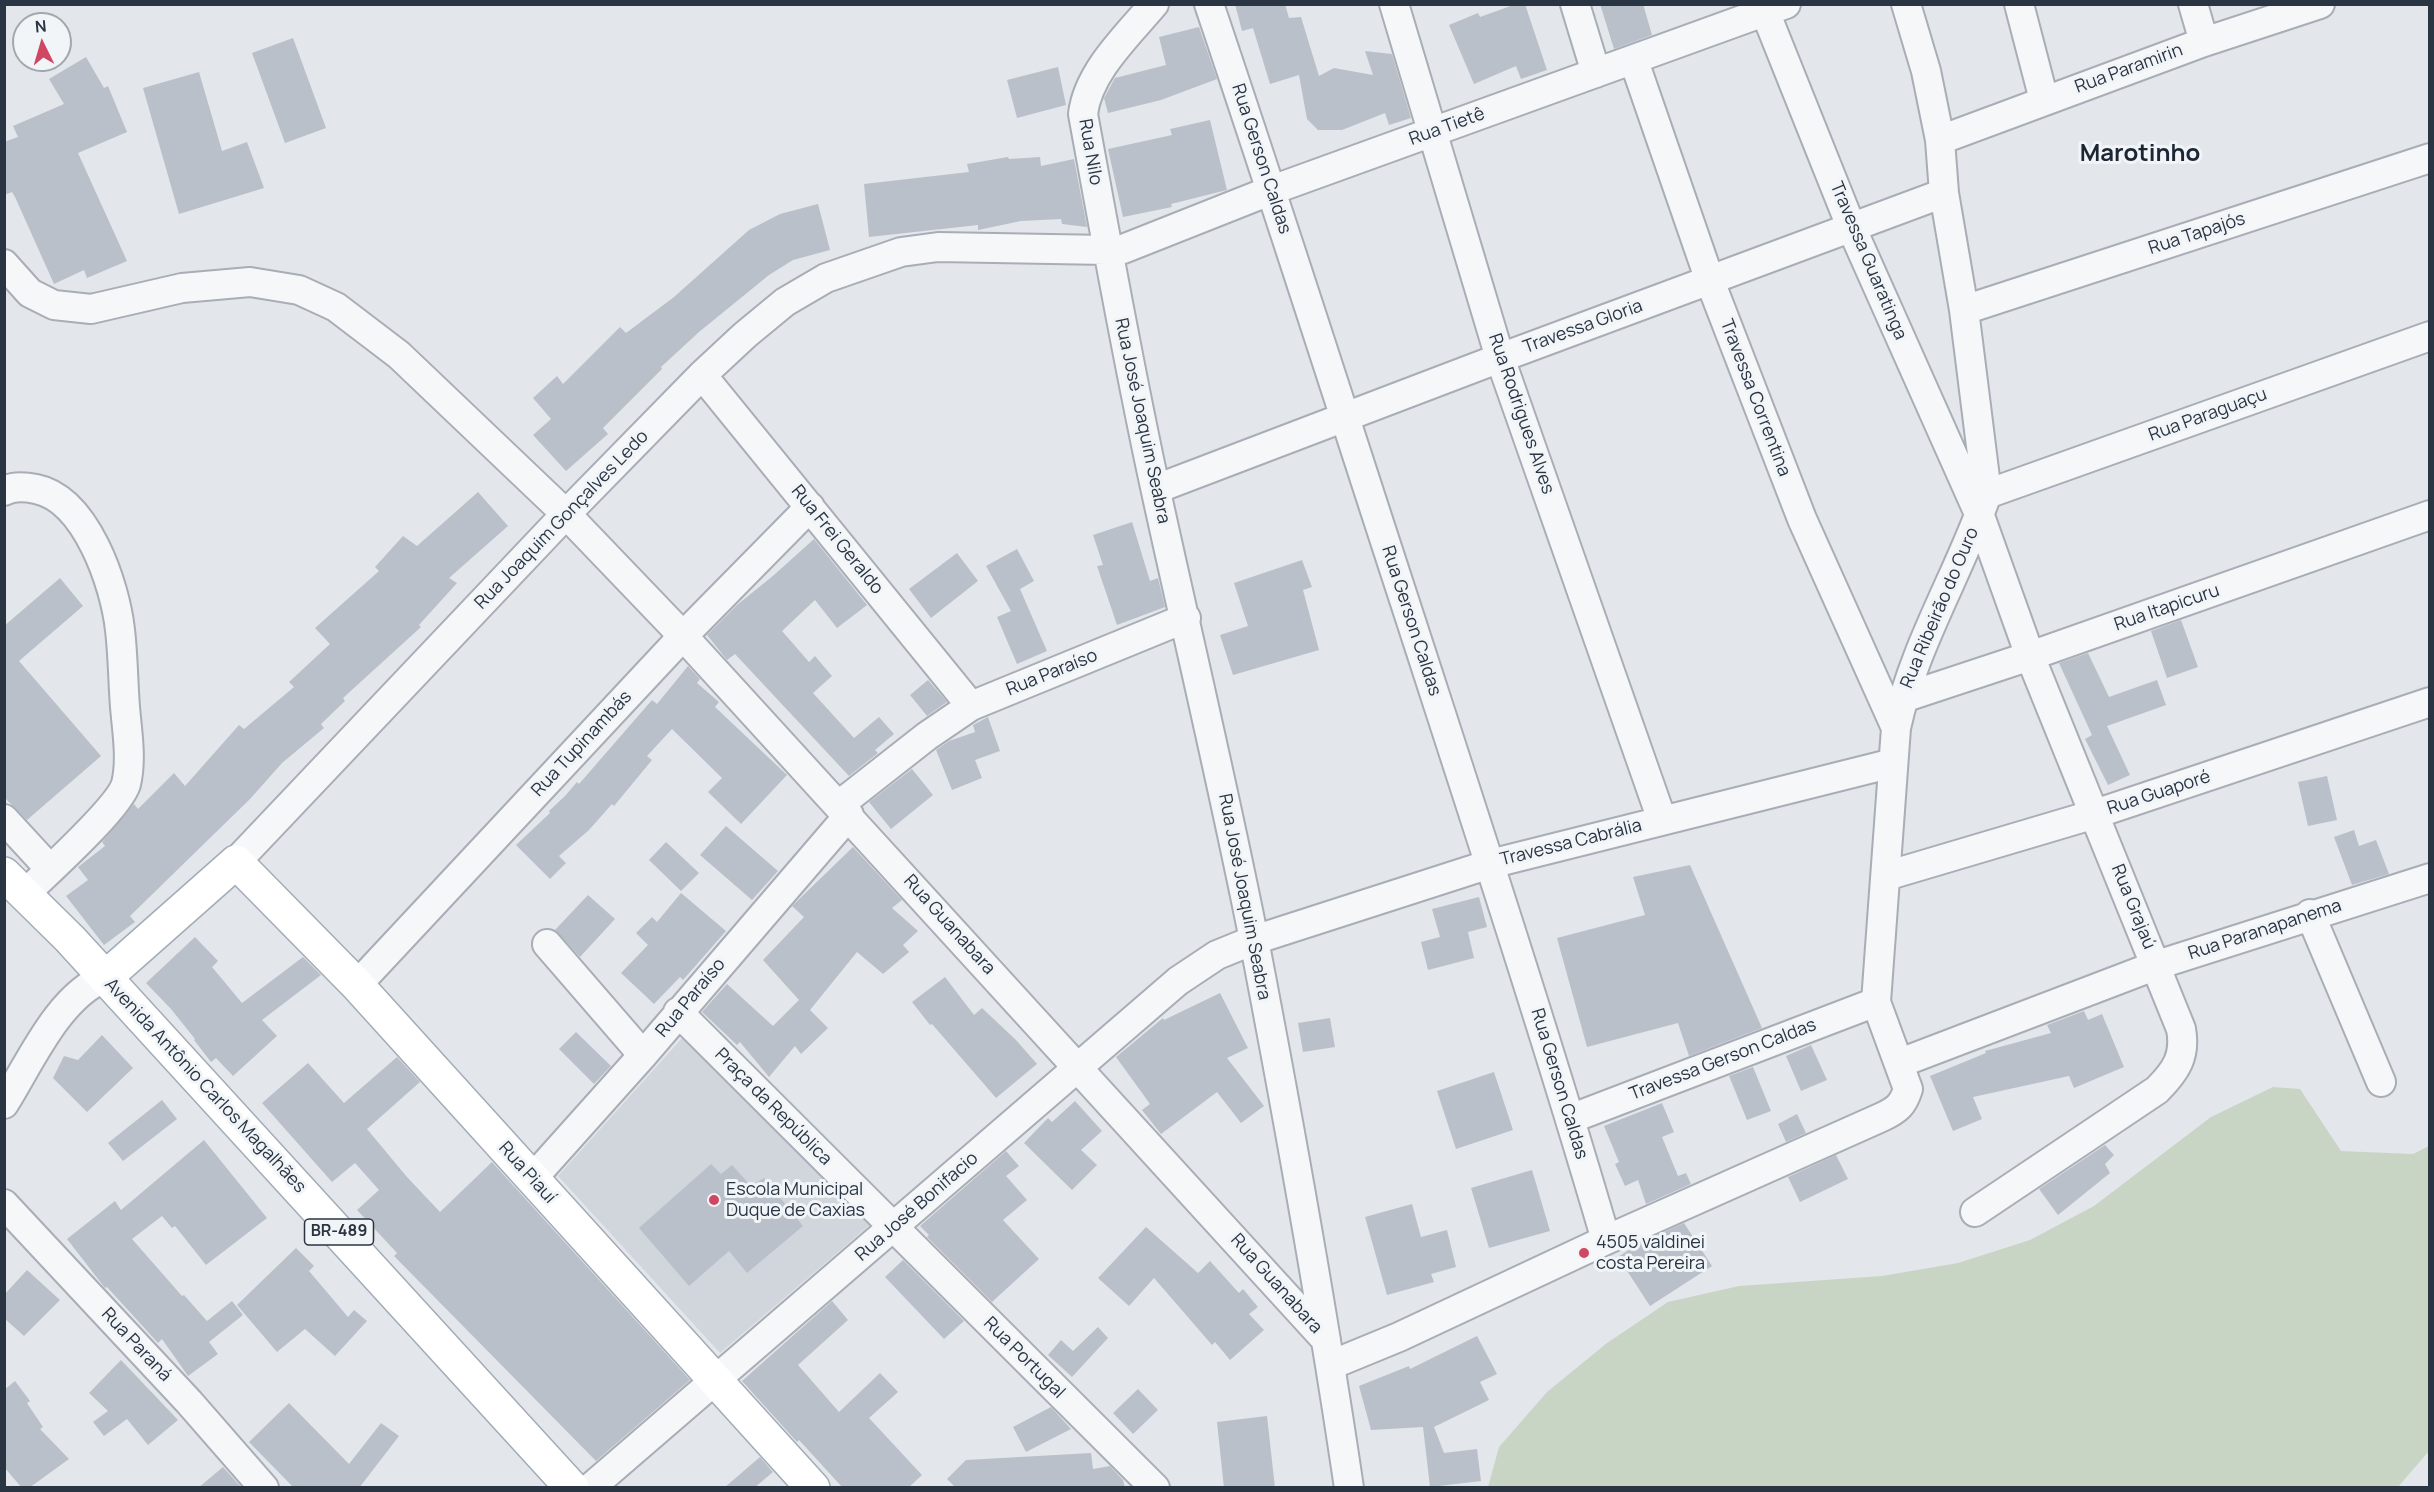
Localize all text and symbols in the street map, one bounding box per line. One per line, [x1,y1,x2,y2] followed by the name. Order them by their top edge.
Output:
[12,12,72,72] north arrow
[34,15,47,38] text: N
[2072,40,2186,98] street label: Rua Paramirin
[1227,81,1295,237] street label: Rua Gerson Caldas
[1406,103,1488,151] street label: Rua Tietê
[1074,117,1106,187] street label: Rua Nilo
[2080,140,2200,168] district label: Marotinho
[1825,179,1911,343] street label: Travessa Guaratinga
[2146,208,2248,260] street label: Rua Tapajós
[1520,295,1646,359] street label: Travessa Gloria
[1110,316,1174,526] street label: Rua José Joaquim Seabra
[1715,316,1795,480] street label: Travessa Correntina
[1483,331,1559,497] street label: Rua Rodrigues Alves
[2146,384,2270,446] street label: Rua Paraguaçu
[471,426,653,614] street label: Rua Joaquim Gonçalves Ledo
[786,481,888,599] street label: Rua Frei Geraldo
[1896,524,1984,692] street label: Rua Ribeirão do Ouro
[1377,543,1445,699] street label: Rua Gerson Caldas
[2112,580,2222,636] street label: Rua Itapicuru
[1003,645,1101,701] street label: Rua Paraíso
[527,687,637,801] street label: Rua Tupinambás
[2105,766,2213,820] street label: Rua Guaporé
[1213,792,1275,1002] street label: Rua José Joaquim Seabra
[1498,815,1644,871] street label: Travessa Cabrália
[2106,861,2160,953] street label: Rua Grajaú
[899,871,999,979] street label: Rua Guanabara
[2186,895,2344,965] street label: Rua Paranapanema
[652,954,730,1042] street label: Rua Paraíso
[100,974,310,1198] street label: Avenida Antônio Carlos Magalhães
[1526,1006,1592,1162] street label: Rua Gerson Caldas
[1627,1014,1819,1106] street label: Travessa Gerson Caldas
[710,1044,836,1170] street label: Praça da República
[494,1138,560,1208] street label: Rua Piauí
[851,1148,983,1266] street label: Rua José Bonifacio
[726,1179,865,1222] place label: Escola Municipal Duque de Caxias
[707,1193,721,1207] marker: Escola Municipal Duque de Caxias
[304,1219,374,1245] road number: BR-489
[1226,1230,1326,1338] street label: Rua Guanabara
[1596,1232,1705,1274] place label: 4505 valdinei costa Pereira
[1577,1246,1591,1260] marker: 4505 valdinei costa Pereira
[96,1304,176,1386] street label: Rua Paraná
[979,1313,1069,1403] street label: Rua Portugal

